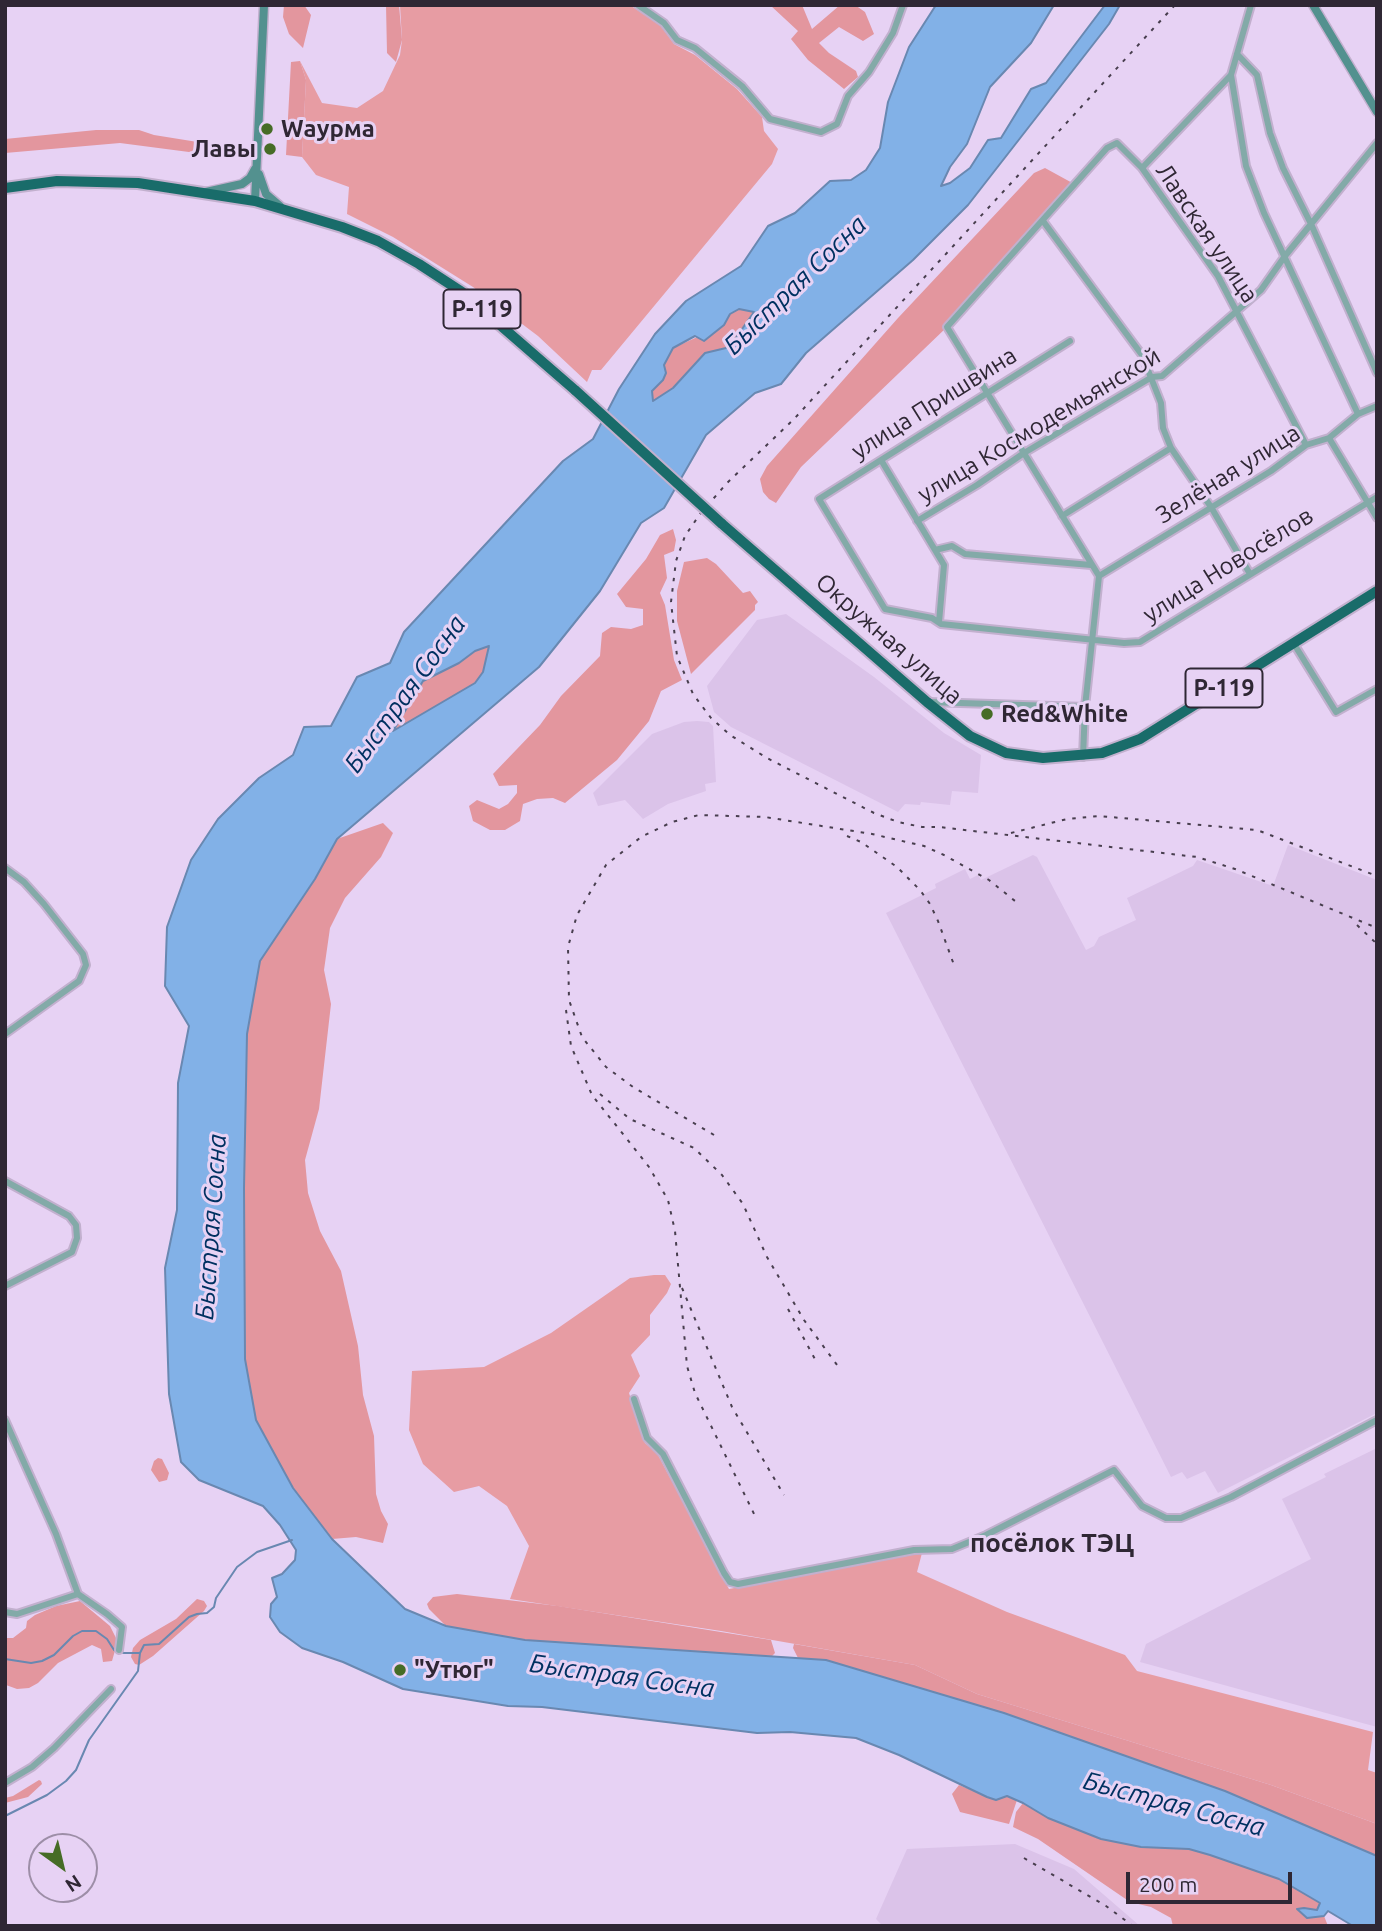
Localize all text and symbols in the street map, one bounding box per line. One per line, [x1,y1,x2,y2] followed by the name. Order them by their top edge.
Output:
[281,115,375,143] place label: Wаурма
[259,121,275,137] marker: Wаурма
[191,135,256,163] place label: Лавы
[262,141,278,157] marker: Лавы
[1150,158,1264,308] street label: Лавская улица
[717,209,873,361] water label: Быстрая Сосна
[444,290,520,328] road number: Р-119
[846,341,1022,465] street label: улица Пришвина
[913,341,1165,509] street label: улица Космодемьянской
[1151,418,1305,530] street label: Зелёная улица
[1138,501,1318,629] street label: улица Новосёлов
[810,567,968,711] street label: Окружная улица
[338,609,472,779] water label: Быстрая Сосна
[1186,668,1262,708] road number: Р-119
[1001,700,1128,728] place label: Red&White
[979,706,995,722] marker: Red&White
[189,1133,233,1321] water label: Быстрая Сосна
[970,1527,1134,1559] district label: посёлок ТЭЦ
[528,1648,716,1704] water label: Быстрая Сосна
[414,1656,494,1684] place label: "Утюг"
[392,1662,408,1678] marker: "Утюг"
[1080,1765,1268,1843] water label: Быстрая Сосна
[28,1833,98,1903] north arrow
[1130,1857,1296,1901] scale bar
[62,1871,86,1897] text: N
[1139,1872,1197,1896] text: 200 m

